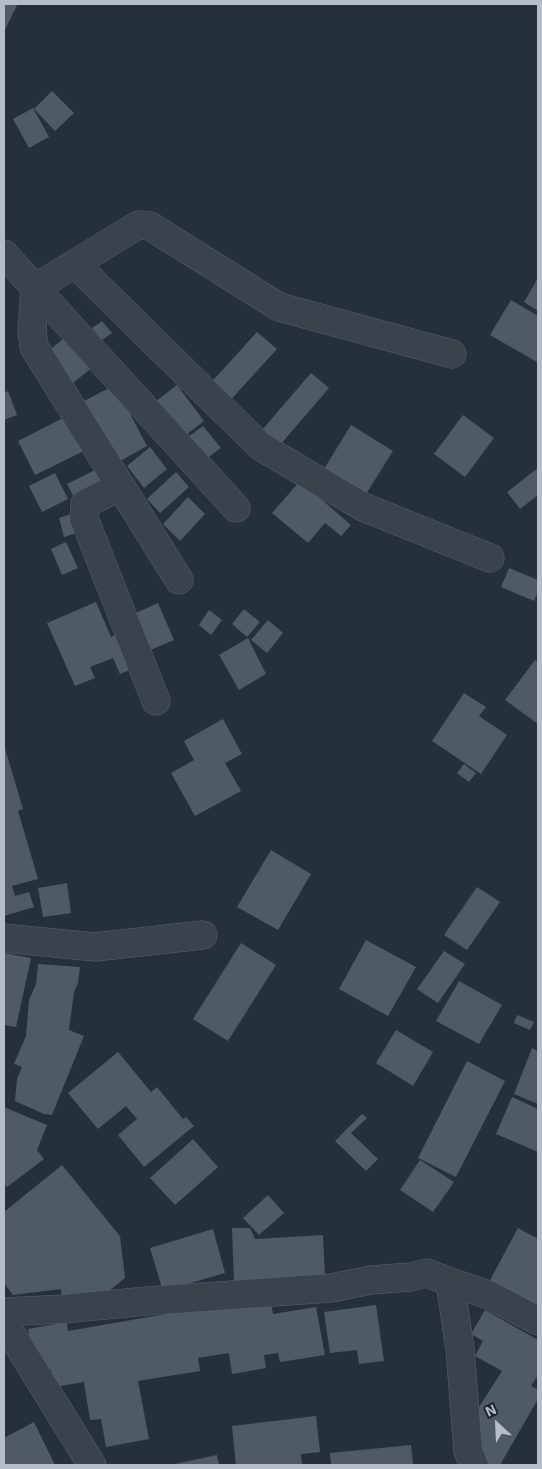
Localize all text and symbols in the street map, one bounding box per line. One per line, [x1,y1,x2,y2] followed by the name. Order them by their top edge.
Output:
[472,1399,522,1449] north arrow
[482,1400,499,1420] text: N

